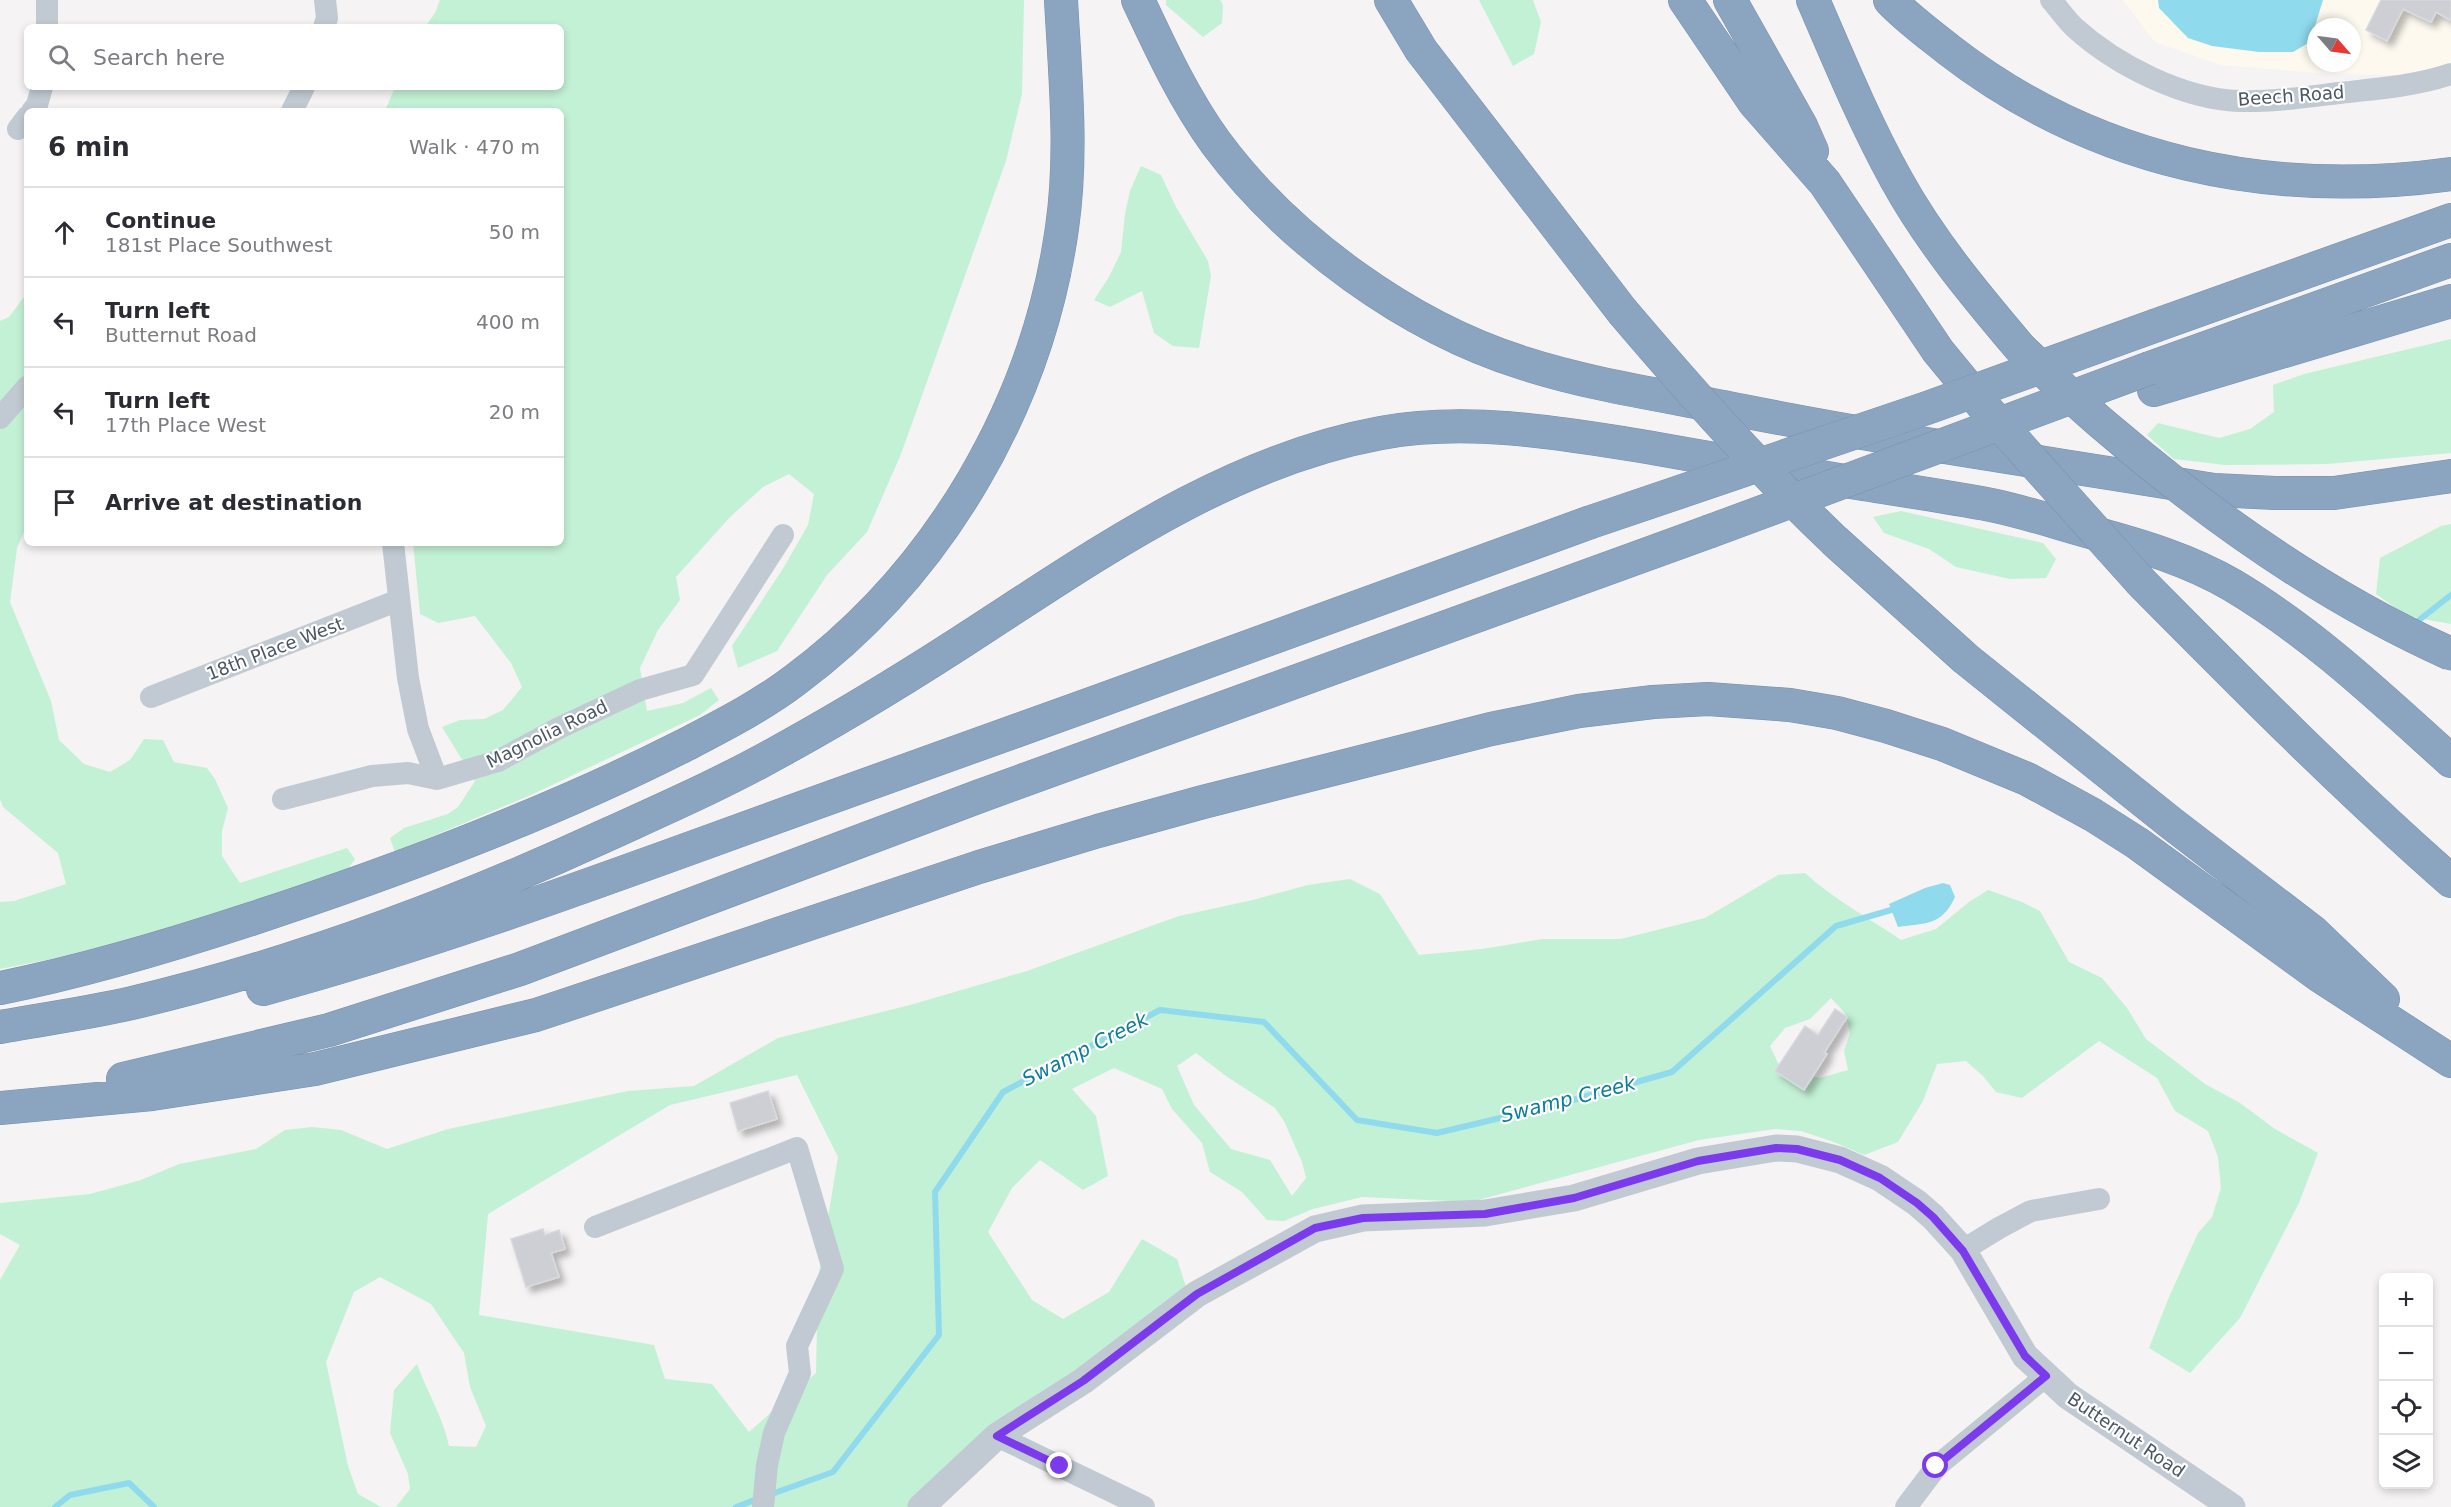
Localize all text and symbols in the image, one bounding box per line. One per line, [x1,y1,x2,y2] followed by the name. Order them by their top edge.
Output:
[2307,18,2361,72] north arrow
[24,24,564,90] search box
[45,41,78,74] icon: search
[93,45,225,70] text: Search here
[2237,81,2345,110] street label: Beech Road
[48,132,130,162] text: 6 min
[409,135,540,159] text: Walk · 470 m
[105,208,216,233] text: Continue
[48,216,81,249] icon: ahead
[489,220,540,244] text: 50 m
[105,233,332,257] text: 181st Place Southwest
[105,298,210,323] text: Turn left
[48,306,81,339] icon: left
[476,310,540,334] text: 400 m
[105,323,257,347] text: Butternut Road
[105,388,210,413] text: Turn left
[48,396,81,429] icon: left
[489,400,540,424] text: 20 m
[105,413,266,437] text: 17th Place West
[48,486,81,519] icon: arrive
[105,490,362,515] text: Arrive at destination
[203,613,346,684] street label: 18th Place West
[483,695,611,772] street label: Magnolia Road
[1018,1006,1153,1091] water label: Swamp Creek
[1498,1070,1639,1127] water label: Swamp Creek
[2379,1273,2433,1489] map controls
[2379,1273,2433,1327] button: +
[2379,1327,2433,1381] button: −
[2379,1381,2433,1435] button: locate
[2064,1388,2189,1482] street label: Butternut Road
[2379,1435,2433,1489] button: layers
[1046,1452,1072,1478] route end
[1922,1452,1948,1478] route start

